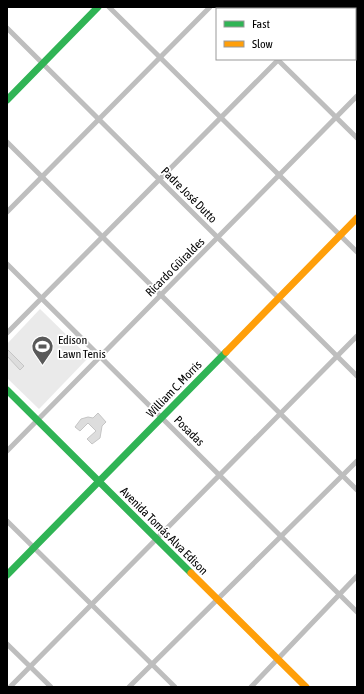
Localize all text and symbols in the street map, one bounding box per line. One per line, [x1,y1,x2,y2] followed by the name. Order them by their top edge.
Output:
[216,8,356,60] legend
[252,17,270,31] text: Fast
[252,37,273,51] text: Slow
[158,164,220,226] street label: Padre José Dutto
[143,235,207,299] street label: Ricardo Güiraldes
[58,333,106,361] place label: Edison Lawn Tenis
[30,334,56,367] sports icon: Edison Lawn Tenis
[143,358,205,420] street label: William C. Morris
[171,413,207,449] street label: Posadas
[117,484,211,578] street label: Avenida Tomás Alva Edison

